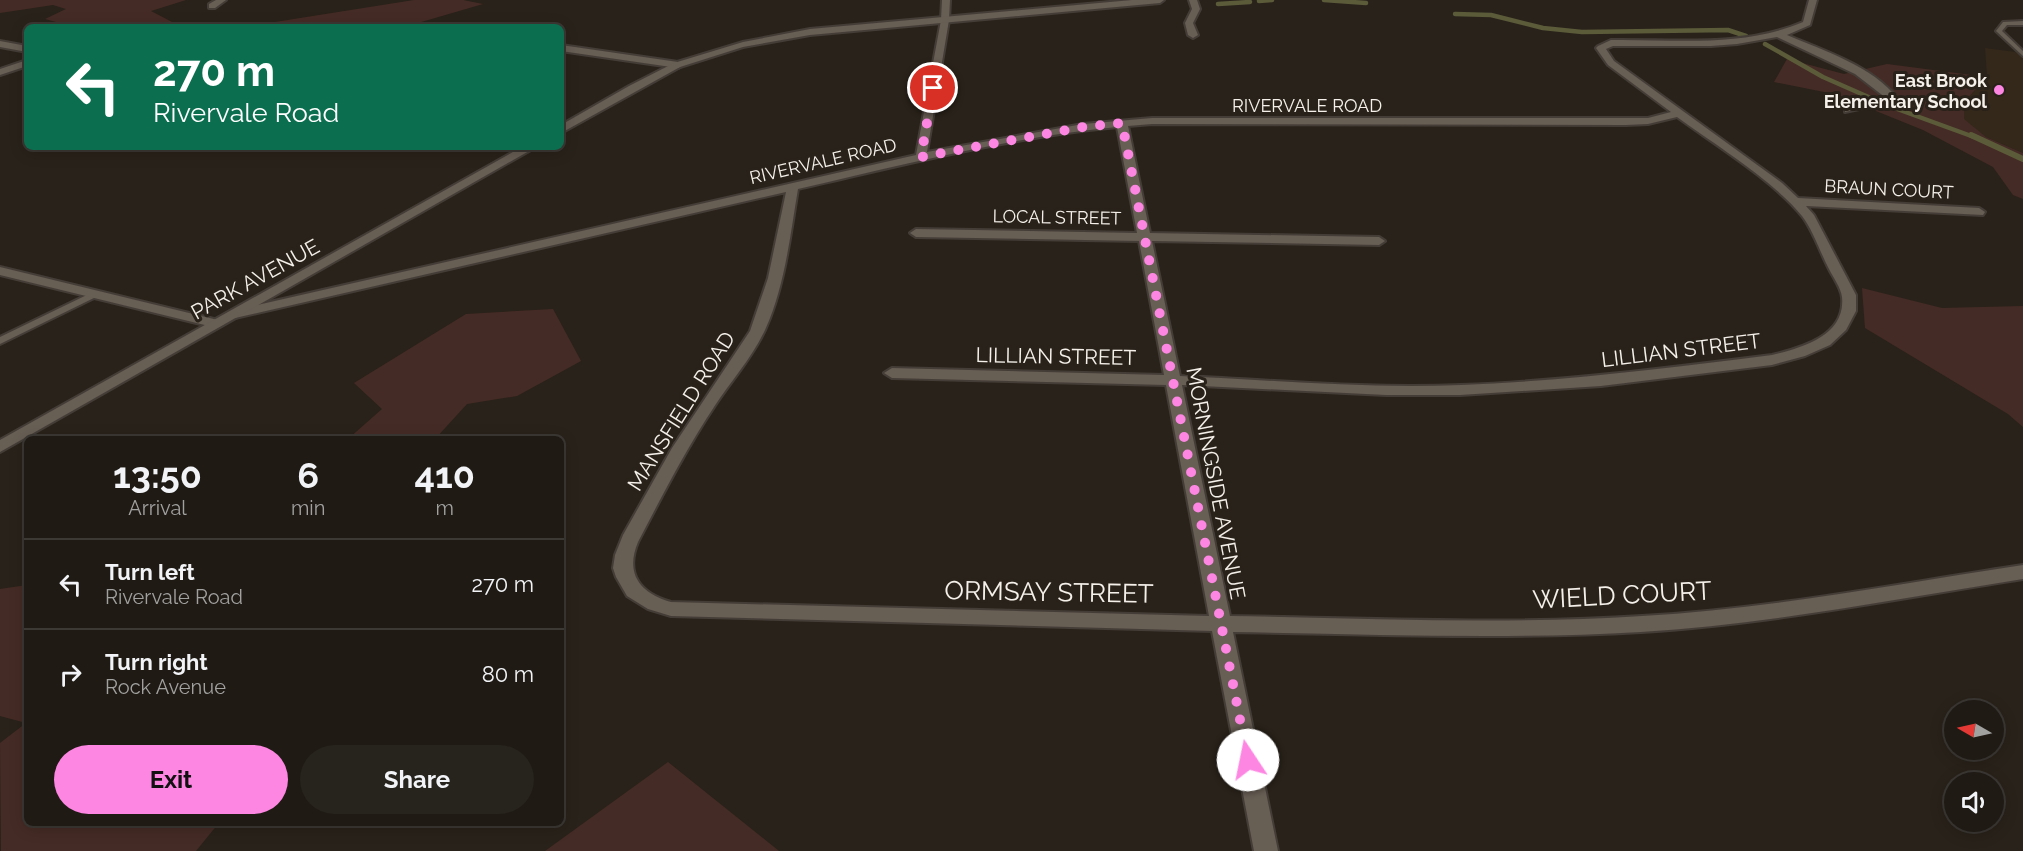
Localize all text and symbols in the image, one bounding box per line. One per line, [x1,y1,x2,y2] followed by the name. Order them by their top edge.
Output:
[153,47,275,96] text: 270 m
[54,48,132,126] icon: left
[907,62,958,113] pin
[1824,70,1988,112] place label: East Brook Elementary School
[916,71,949,104] icon: arrive
[1992,83,2006,97] marker: East Brook Elementary School
[1232,95,1382,116] street label: RIVERVALE ROAD
[153,97,339,128] text: Rivervale Road
[748,134,899,188] street label: RIVERVALE ROAD
[1824,175,1954,203] street label: BRAUN COURT
[992,205,1122,229] street label: LOCAL STREET
[187,233,323,325] street label: PARK AVENUE
[622,327,740,495] street label: MANSFIELD ROAD
[1600,328,1762,372] street label: LILLIAN STREET
[976,342,1137,370] street label: LILLIAN STREET
[1181,365,1251,601] street label: MORNINGSIDE AVENUE
[113,454,202,496] text: 13:50
[297,454,319,496] text: 6
[414,454,475,496] text: 410
[128,496,187,520] text: Arrival
[291,496,325,520] text: min
[435,496,454,520] text: m
[105,559,195,585] text: Turn left
[54,568,87,601] icon: left
[472,571,534,597] text: 270 m
[944,575,1154,609] street label: ORMSAY STREET
[1532,575,1712,615] street label: WIELD COURT
[105,585,243,609] text: Rivervale Road
[105,649,208,675] text: Turn right
[54,658,87,691] icon: right
[482,661,534,687] text: 80 m
[105,675,226,699] text: Rock Avenue
[1944,700,2004,760] north arrow
[1944,700,2004,832] map controls
[1216,728,1280,792] position arrow
[54,745,288,814] button: Exit
[300,745,534,814] button: Share
[1944,772,2004,832] button: sound

